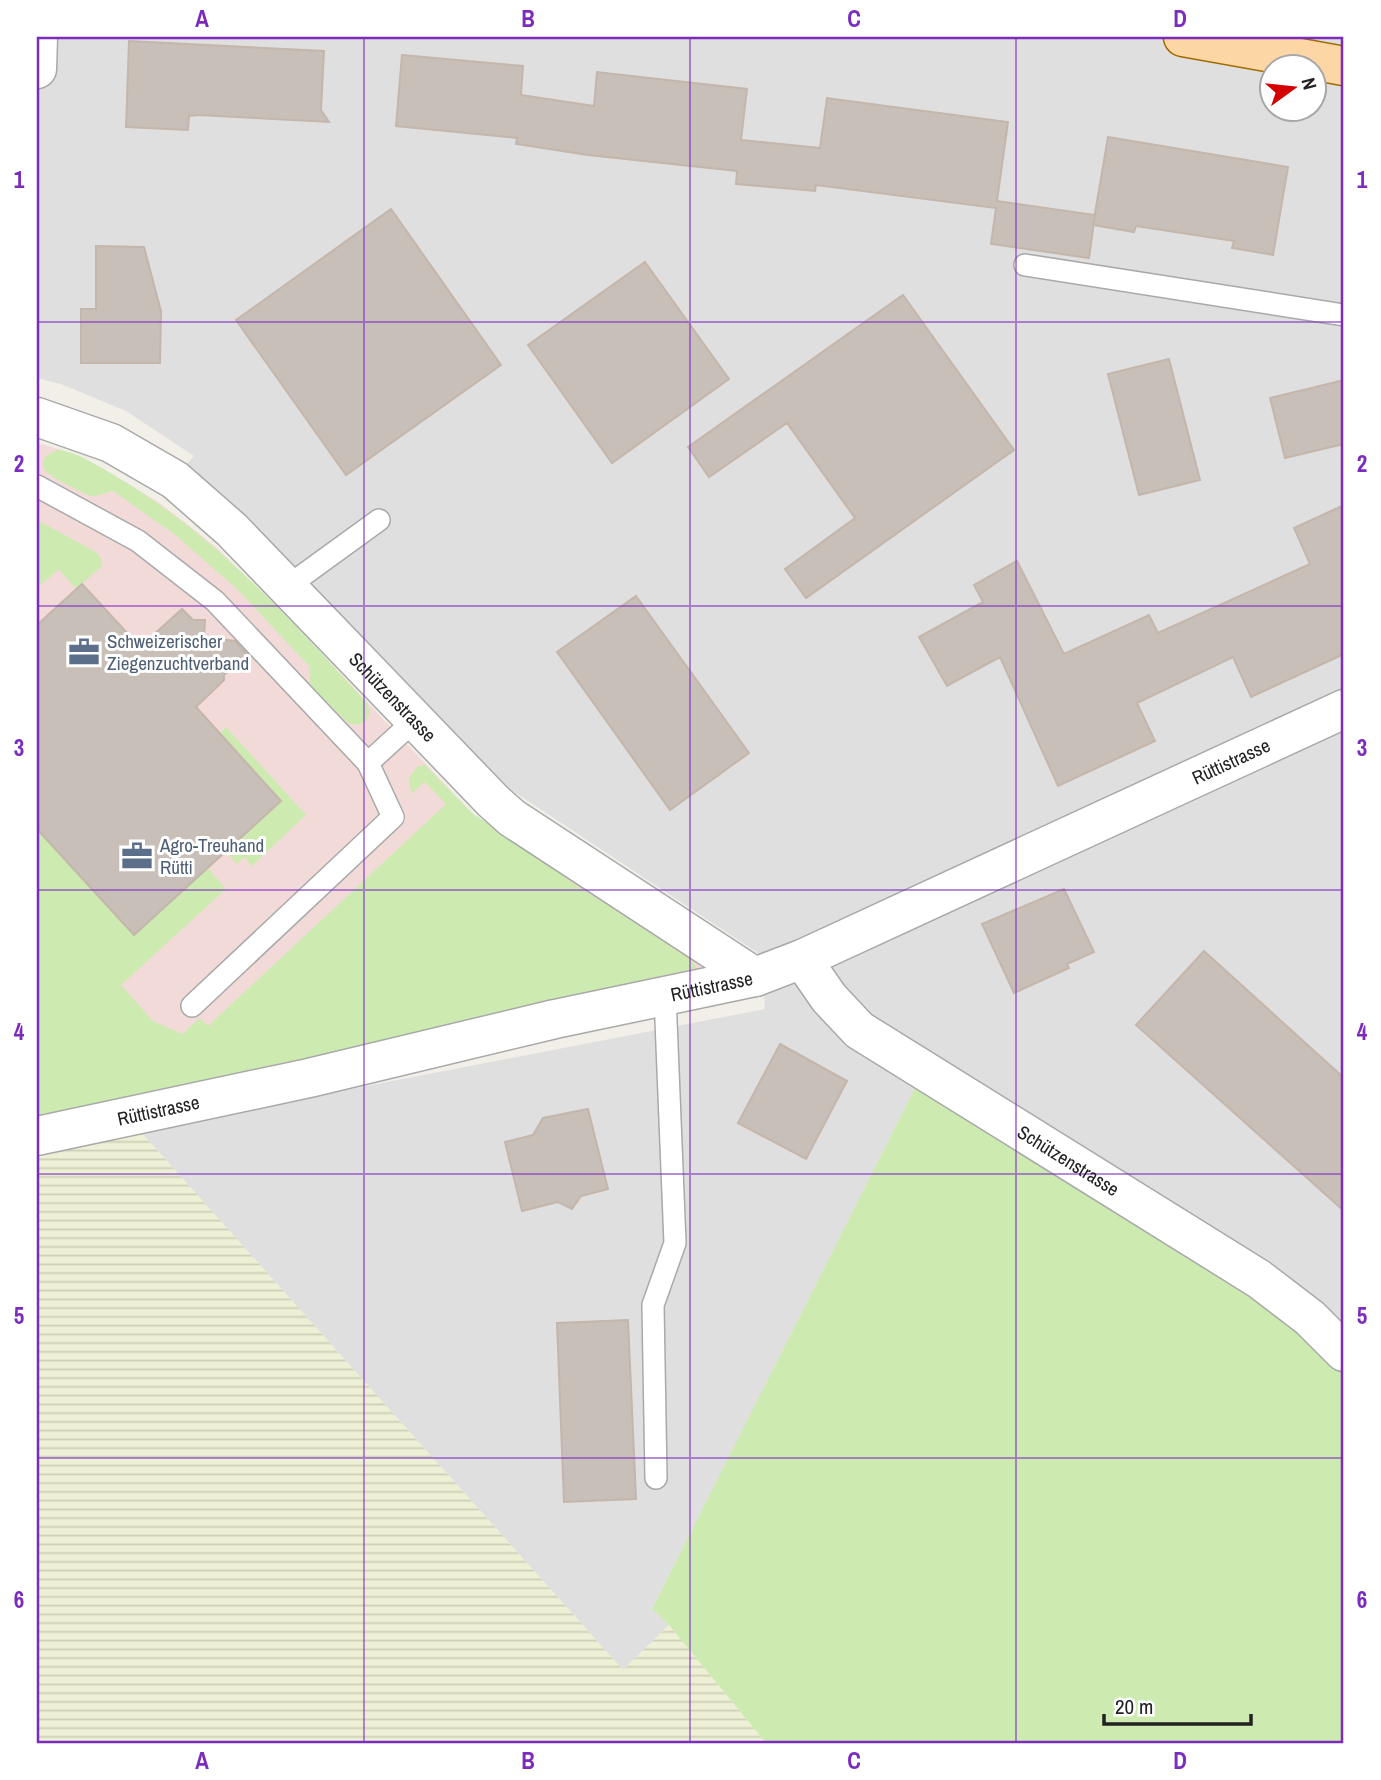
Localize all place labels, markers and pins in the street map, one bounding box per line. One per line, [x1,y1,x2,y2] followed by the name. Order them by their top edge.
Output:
[107,628,249,676] place label: Schweizerischer Ziegenzuchtverband
[67,635,101,669] office icon: Schweizerischer Ziegenzuchtverband
[159,832,264,880] place label: Agro-Treuhand Rütti
[120,839,154,873] office icon: Agro-Treuhand Rütti

